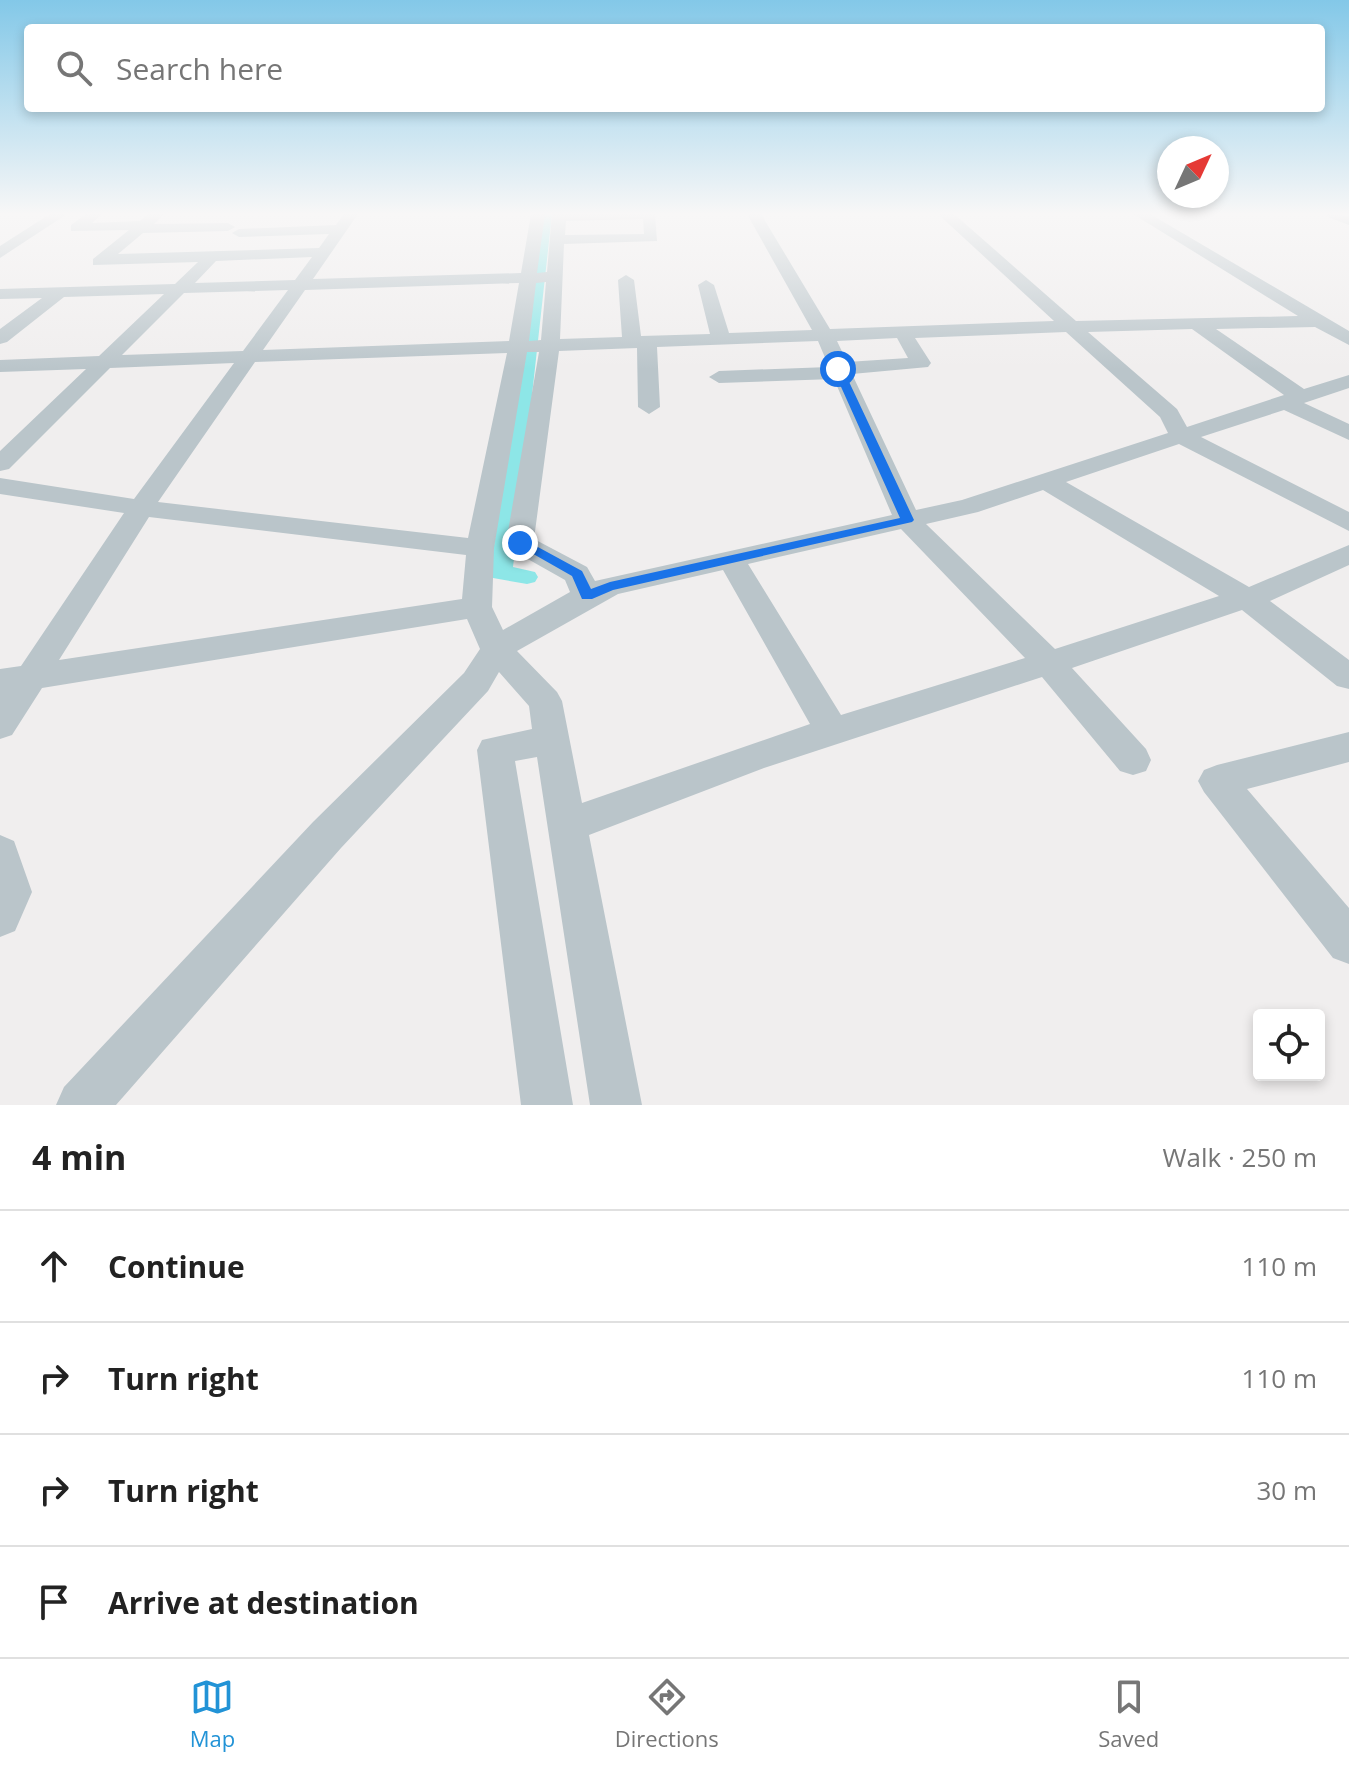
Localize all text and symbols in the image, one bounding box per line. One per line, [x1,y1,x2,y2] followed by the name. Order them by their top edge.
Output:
[24,24,1325,112] search box
[52,46,96,90] icon: search
[116,48,283,89] text: Search here
[1157,136,1229,208] north arrow
[820,351,856,387] route start
[502,525,538,561] route end
[1253,1009,1325,1081] map controls
[1253,1009,1325,1081] button: locate
[32,1134,126,1180] text: 4 min
[1163,1139,1317,1175] text: Walk · 250 m
[32,1244,76,1288] icon: ahead
[108,1246,245,1287] text: Continue
[1242,1248,1317,1284] text: 110 m
[32,1356,76,1400] icon: right
[108,1358,259,1399] text: Turn right
[1242,1360,1317,1396] text: 110 m
[32,1468,76,1512] icon: right
[108,1470,259,1511] text: Turn right
[1256,1472,1317,1508] text: 30 m
[32,1580,76,1624] icon: arrive
[108,1582,419,1623] text: Arrive at destination
[190,1675,235,1753] tab: Map
[615,1675,719,1753] tab: Directions
[1098,1675,1159,1753] tab: Saved

